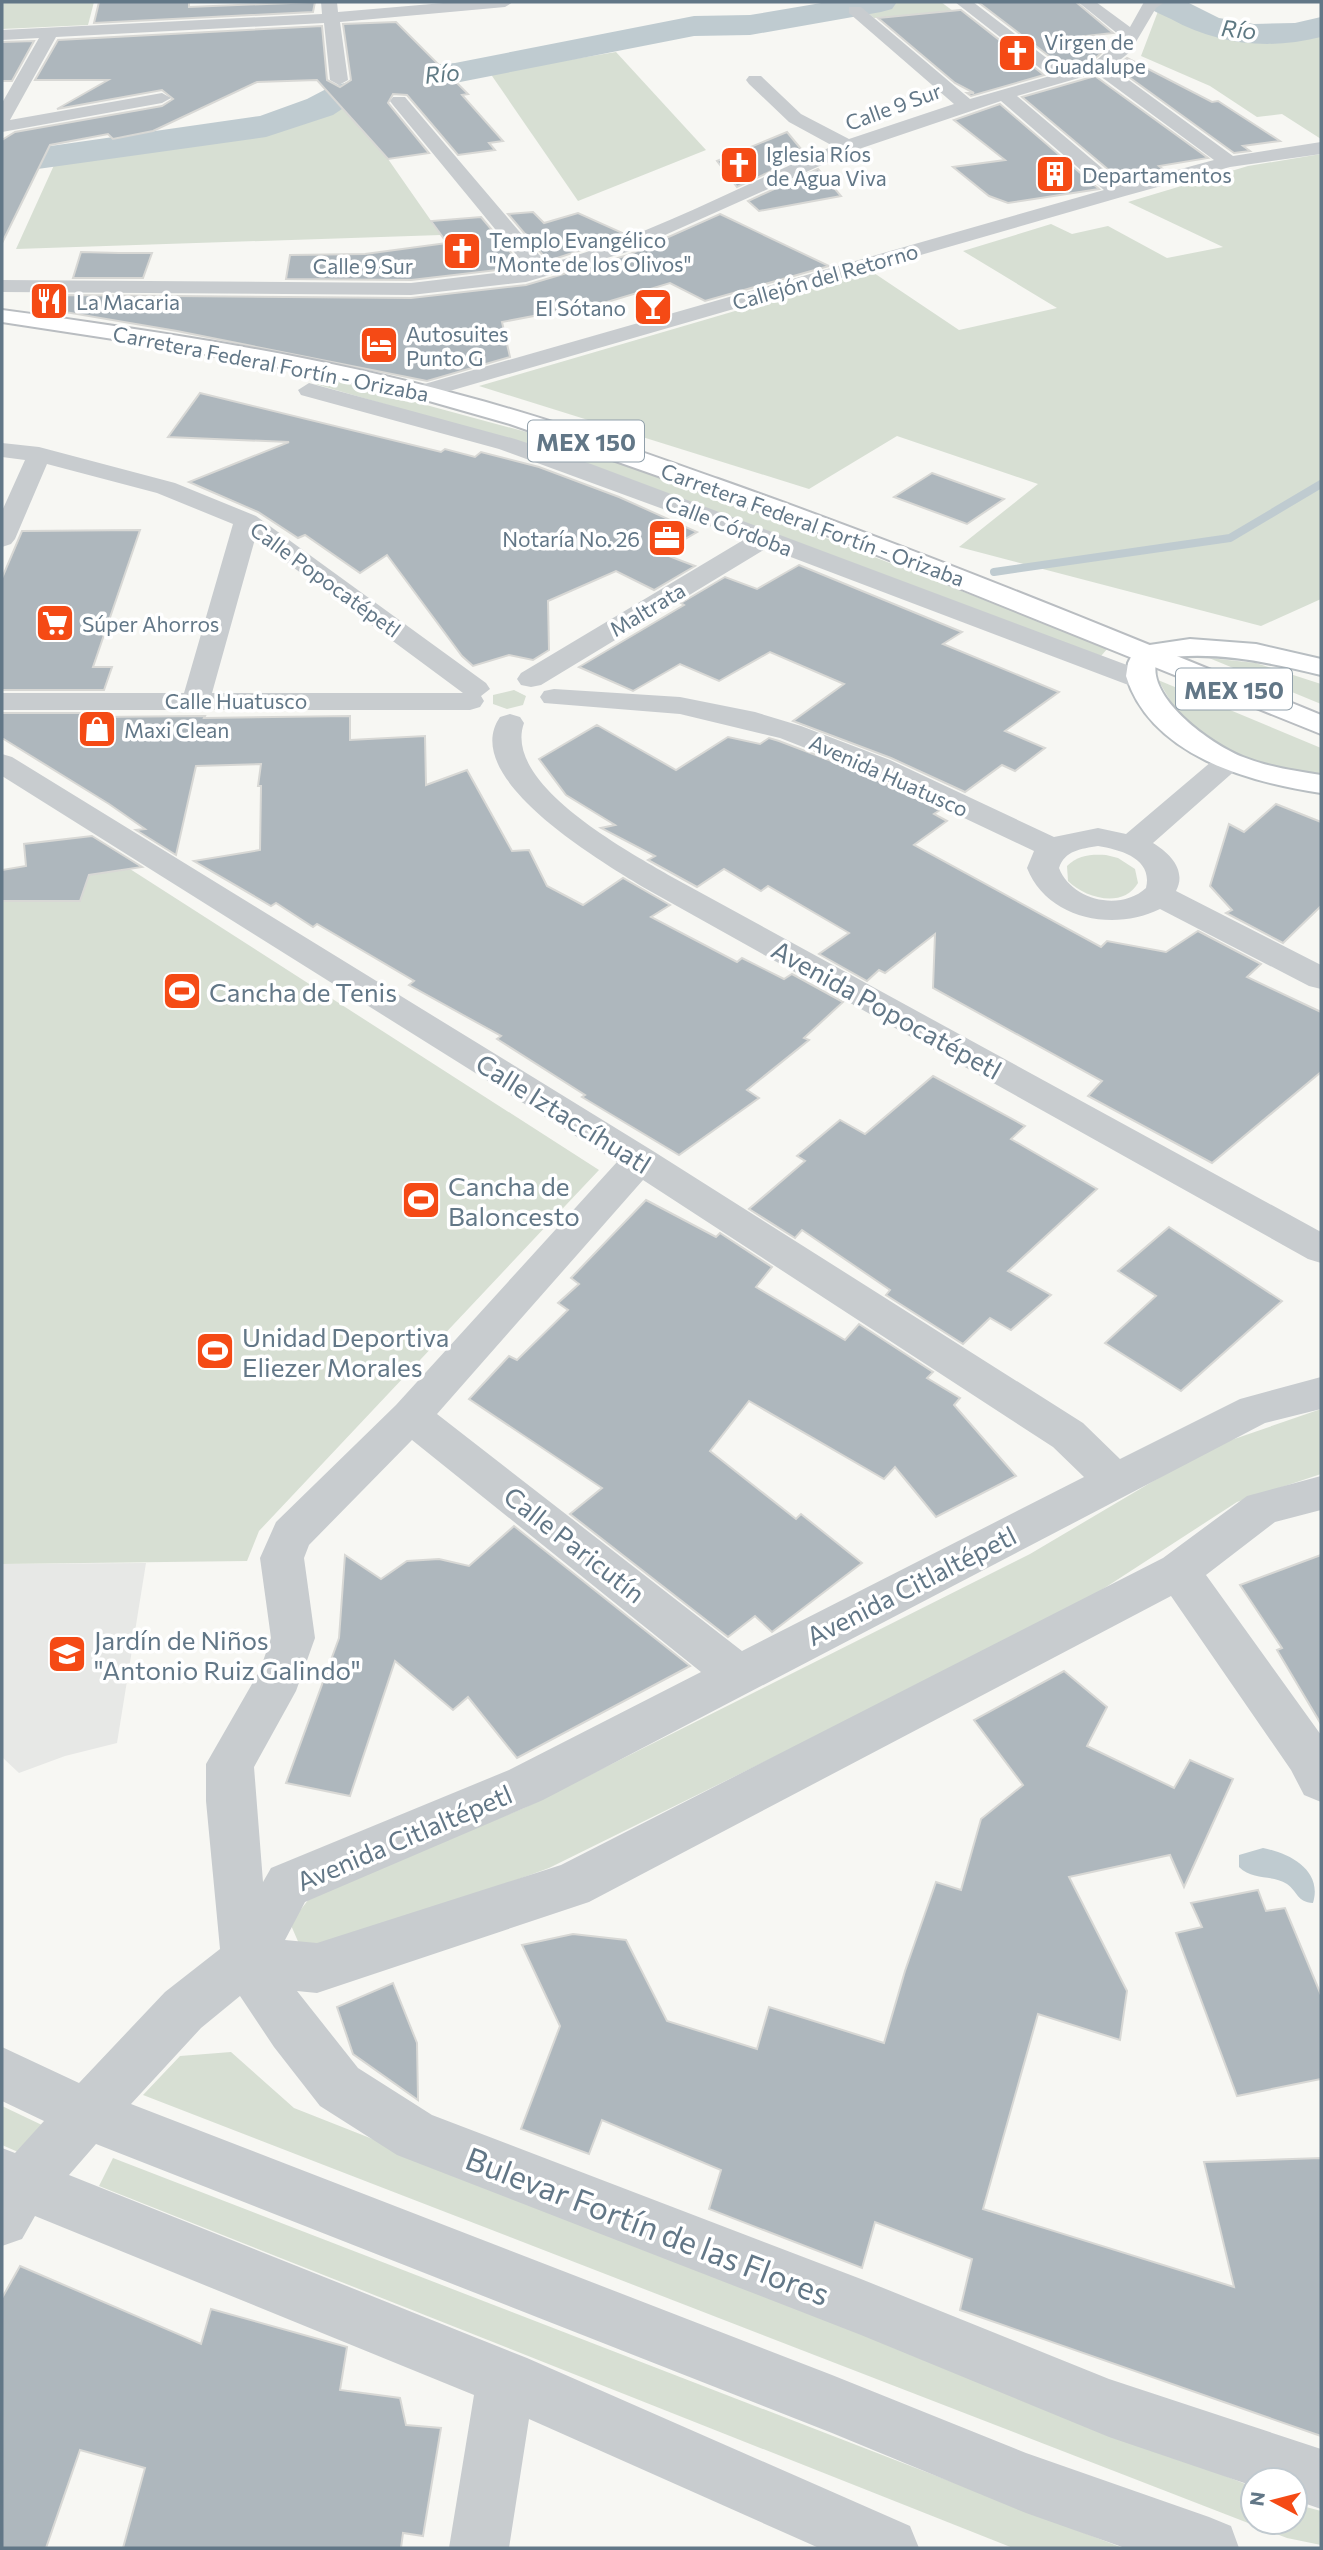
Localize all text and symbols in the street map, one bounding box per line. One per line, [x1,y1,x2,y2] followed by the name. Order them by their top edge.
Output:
[1220,13,1258,45] water label: Río
[1044,29,1146,78] place label: Virgen de Guadalupe
[996,32,1038,74] church icon: Virgen de Guadalupe
[423,57,461,89] water label: Río
[842,77,944,135] street label: Calle 9 Sur
[766,141,887,190] place label: Iglesia Ríos de Agua Viva
[718,144,760,186] church icon: Iglesia Ríos de Agua Viva
[1034,153,1076,195] building icon: Departamentos
[1082,162,1232,187] place label: Departamentos
[489,227,691,276] place label: Templo Evangélico "Monte de los Olivos"
[441,230,483,272] church icon: Templo Evangélico "Monte de los Olivos"
[729,238,921,314] street label: Callejón del Retorno
[313,253,413,278] street label: Calle 9 Sur
[28,280,70,322] restaurant icon: La Macaria
[632,286,674,328] bar icon: El Sótano
[76,289,180,314] place label: La Macaria
[535,295,626,320] place label: El Sótano
[111,320,431,406] street label: Carretera Federal Fortín - Orizaba
[406,321,509,370] place label: Autosuites Punto G
[358,324,400,366] hotel icon: Autosuites Punto G
[528,420,644,462] road number: MEX 150
[658,457,968,591] street label: Carretera Federal Fortín - Orizaba
[662,489,796,561] street label: Calle Córdoba
[246,516,406,642] street label: Calle Popocatépetl
[646,517,688,559] office icon: Notaría No. 26
[502,526,640,551] place label: Notaría No. 26
[605,577,689,641] street label: Maltrata
[34,602,76,644] supermarket icon: Súper Ahorros
[82,611,219,636] place label: Súper Ahorros
[1176,668,1292,710] road number: MEX 150
[165,688,307,713] street label: Calle Huatusco
[76,708,118,750] shop icon: Maxi Clean
[124,717,229,742] place label: Maxi Clean
[806,729,972,821] street label: Avenida Huatusco
[767,933,1007,1085] street label: Avenida Popocatépetl
[161,970,203,1012] sports icon: Cancha de Tenis
[209,976,397,1007] place label: Cancha de Tenis
[471,1047,657,1179] street label: Calle Iztaccíhuatl
[448,1170,580,1231] place label: Cancha de Baloncesto
[400,1179,442,1221] sports icon: Cancha de Baloncesto
[242,1321,449,1382] place label: Unidad Deportiva Eliezer Morales
[194,1330,236,1372] sports icon: Unidad Deportiva Eliezer Morales
[499,1479,651,1609] street label: Calle Paricutín
[801,1519,1021,1651] street label: Avenida Citlaltépetl
[94,1624,361,1685] place label: Jardín de Niños "Antonio Ruiz Galindo"
[46,1633,88,1675] school or university icon: Jardín de Niños "Antonio Ruiz Galindo"
[292,1778,516,1896] street label: Avenida Citlaltépetl
[460,2137,836,2313] street label: Bulevar Fortín de las Flores
[1239,2466,1309,2536] north arrow
[1244,2490,1269,2507] text: N

